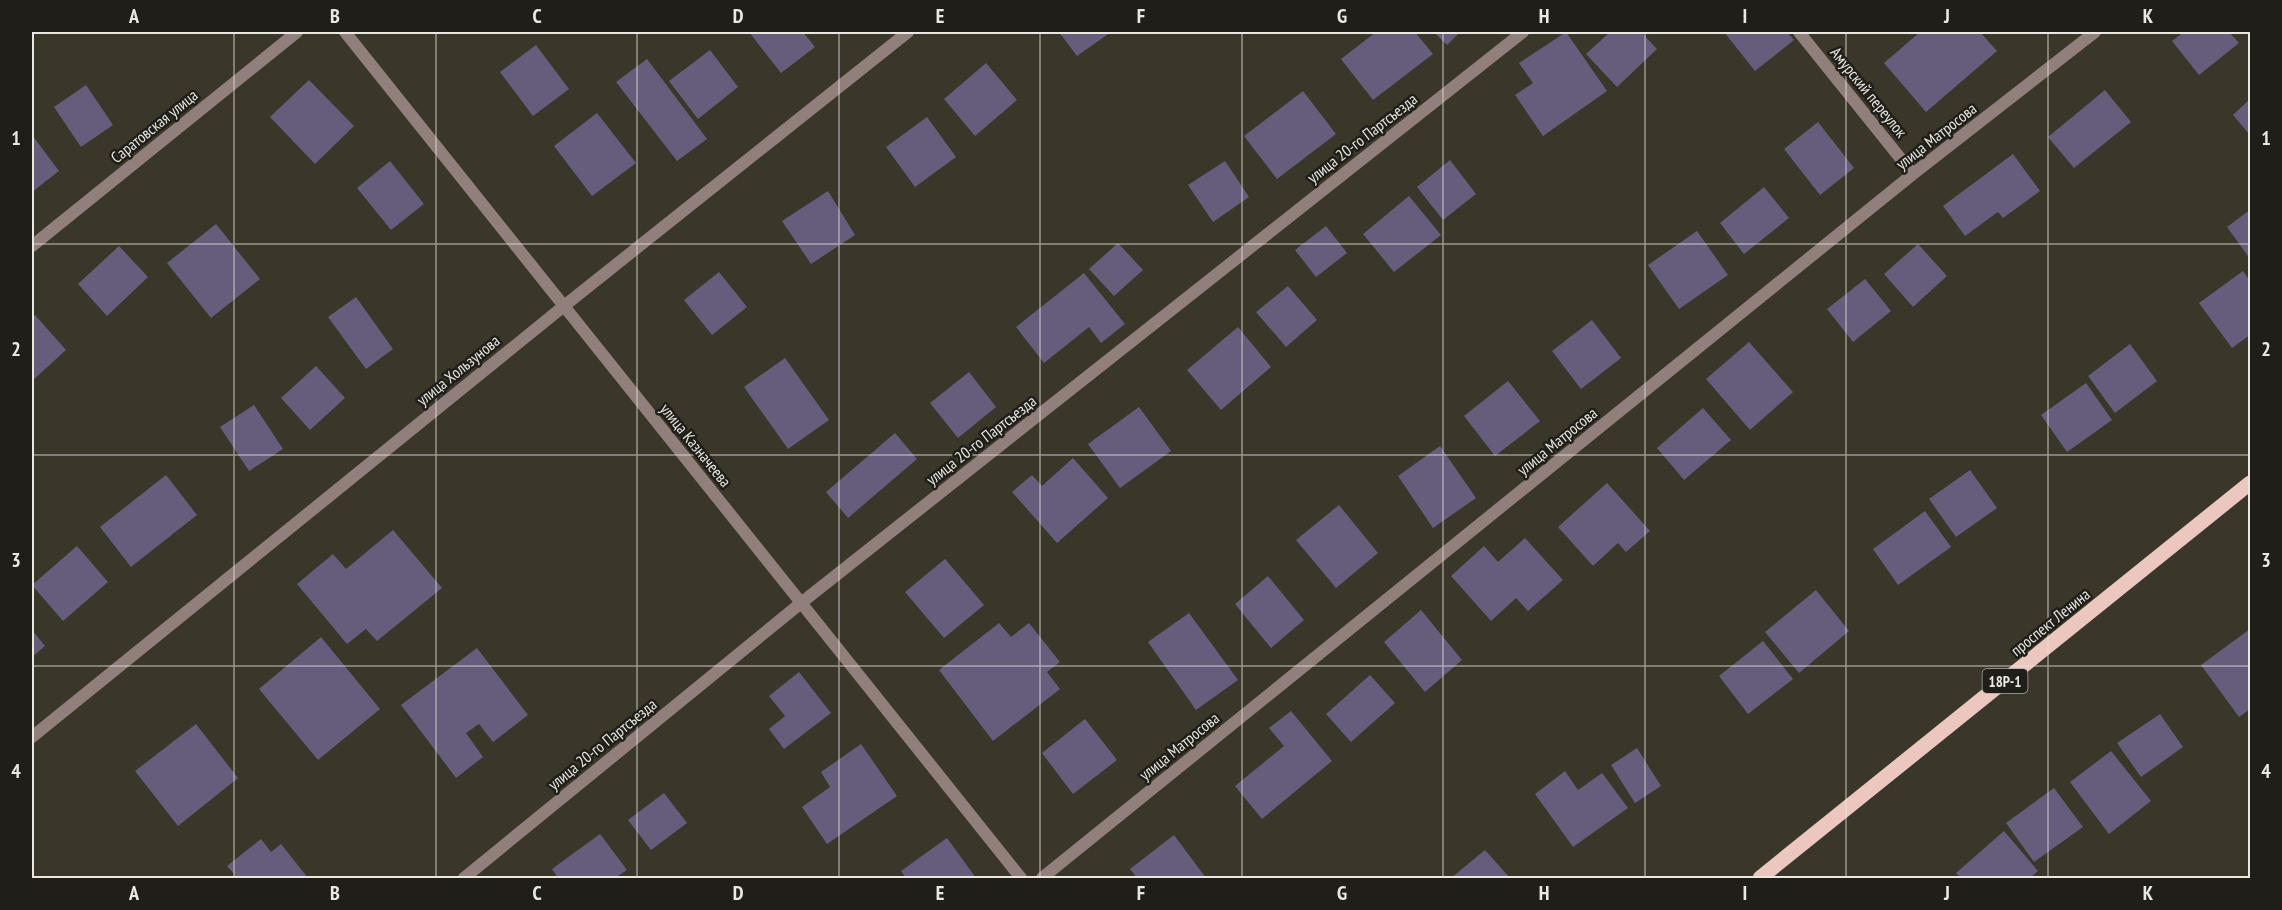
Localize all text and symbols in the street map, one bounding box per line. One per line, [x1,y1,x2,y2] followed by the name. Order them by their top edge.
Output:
[128,3,140,29] text: A
[330,3,340,29] text: B
[532,3,542,29] text: C
[733,3,744,29] text: D
[936,3,944,29] text: E
[1137,3,1145,29] text: F
[1337,3,1347,29] text: G
[1539,3,1549,29] text: H
[1743,3,1747,29] text: I
[1943,3,1950,29] text: J
[2143,3,2154,29] text: K
[1826,43,1912,142] street label: Амурский переулок
[107,85,201,167] street label: Саратовская улица
[1303,89,1421,187] street label: улица 20-го Партсъезда
[1892,98,1980,174] street label: улица Матросова
[11,125,21,151] text: 1
[2261,125,2271,151] text: 1
[412,330,504,410] street label: улица Хользунова
[11,336,21,362] text: 2
[2261,336,2271,362] text: 2
[922,391,1040,489] street label: улица 20-го Партсъезда
[656,399,736,491] street label: улица Казначеева
[1513,403,1601,479] street label: улица Матросова
[11,547,21,573] text: 3
[2261,547,2271,573] text: 3
[2006,584,2094,660] street label: проспект Ленина
[1982,669,2028,693] road number: 18Р-1
[544,694,660,794] street label: улица 20-го Партсъезда
[1135,708,1223,784] street label: улица Матросова
[11,758,21,784] text: 4
[2261,758,2271,784] text: 4
[128,880,140,906] text: A
[330,880,340,906] text: B
[532,880,542,906] text: C
[733,880,744,906] text: D
[936,880,944,906] text: E
[1137,880,1145,906] text: F
[1337,880,1347,906] text: G
[1539,880,1549,906] text: H
[1743,880,1747,906] text: I
[1943,880,1950,906] text: J
[2143,880,2154,906] text: K

